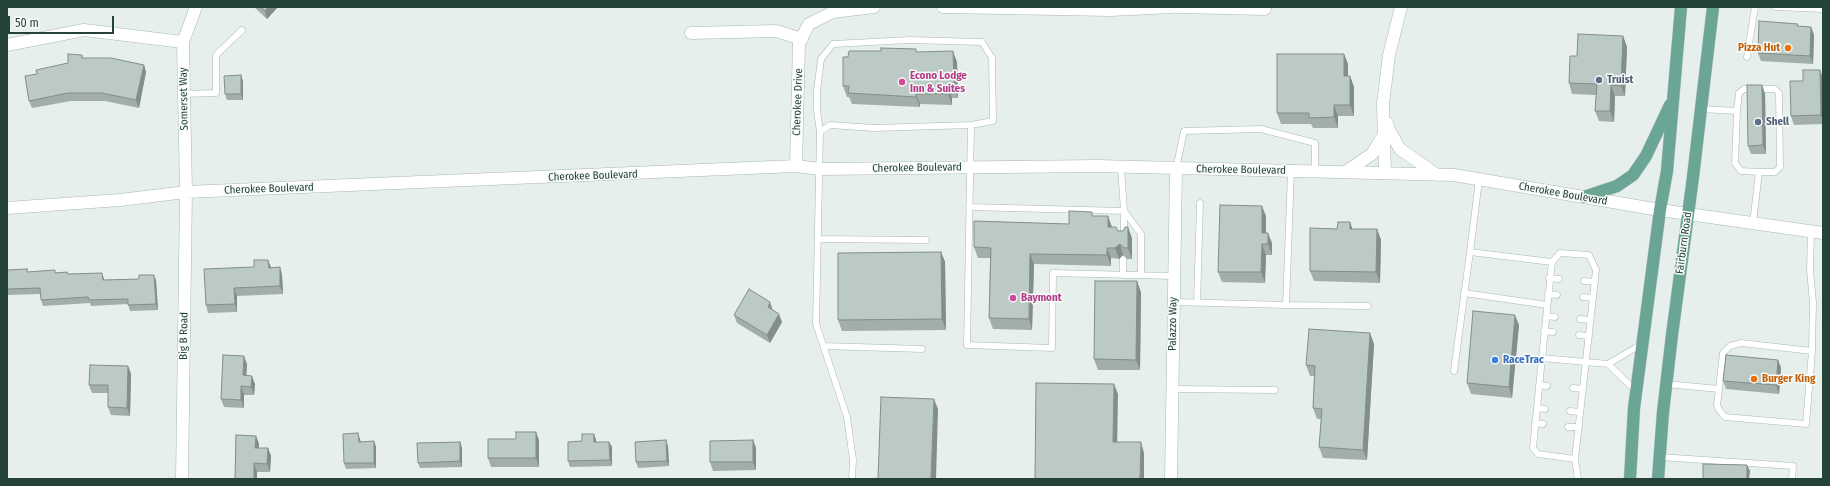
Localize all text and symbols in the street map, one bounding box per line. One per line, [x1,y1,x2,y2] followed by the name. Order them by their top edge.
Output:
[10,8,116,34] scale bar
[15,16,39,30] text: 50 m
[1738,41,1780,55] place label: Pizza Hut
[1783,43,1793,53] marker: Pizza Hut
[177,67,191,131] street label: Somerset Way
[790,68,806,136] street label: Cherokee Drive
[910,69,967,95] place label: Econo Lodge Inn & Suites
[1607,73,1633,87] place label: Truist
[1594,75,1604,85] marker: Truist
[897,77,907,87] marker: Econo Lodge Inn & Suites
[1766,115,1789,129] place label: Shell
[1753,117,1763,127] marker: Shell
[872,161,962,175] street label: Cherokee Boulevard
[1196,163,1286,177] street label: Cherokee Boulevard
[548,168,638,184] street label: Cherokee Boulevard
[1518,180,1608,208] street label: Cherokee Boulevard
[224,181,314,197] street label: Cherokee Boulevard
[1673,211,1695,275] street label: Fairburn Road
[1021,291,1062,305] place label: Baymont
[1008,293,1018,303] marker: Baymont
[1166,297,1180,351] street label: Palazzo Way
[177,312,191,360] street label: Big B Road
[1503,353,1544,367] place label: RaceTrac
[1490,355,1500,365] marker: RaceTrac
[1762,372,1815,386] place label: Burger King
[1749,374,1759,384] marker: Burger King

